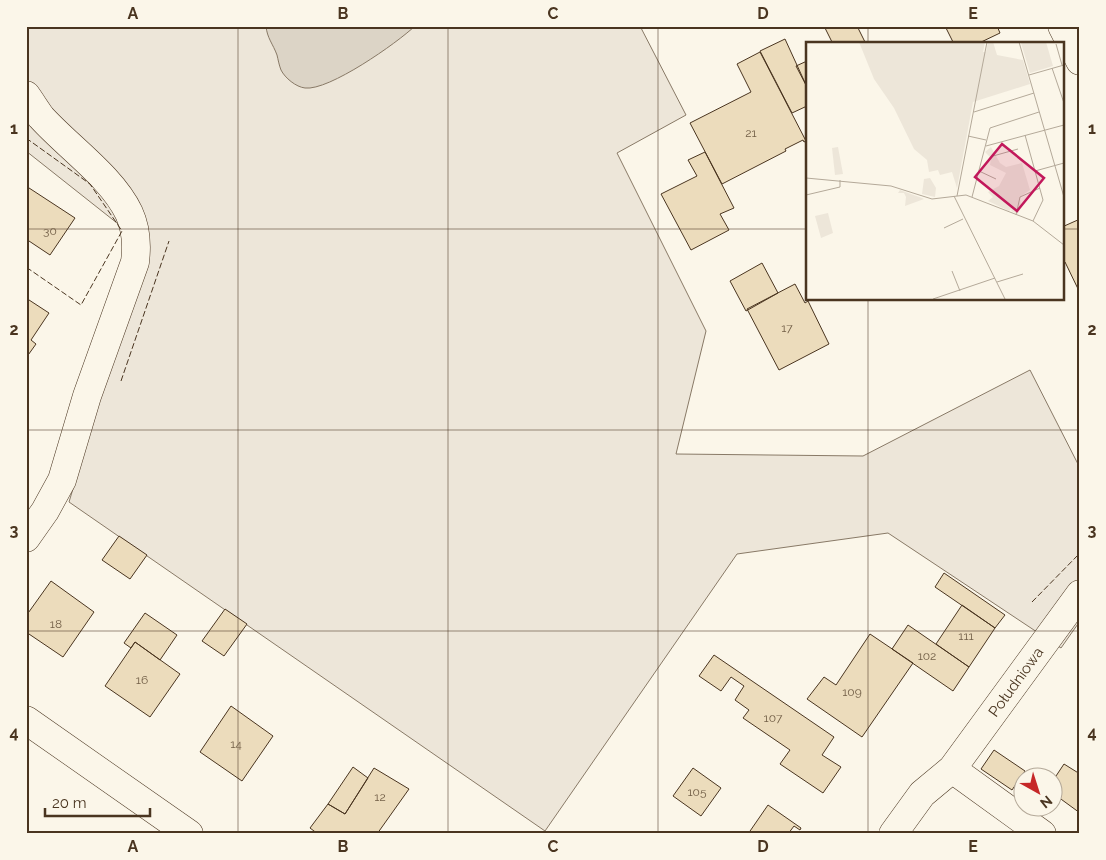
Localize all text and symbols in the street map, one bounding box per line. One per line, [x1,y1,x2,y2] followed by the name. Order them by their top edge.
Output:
[128,4,139,23] text: A
[338,4,349,23] text: B
[548,4,559,23] text: C
[757,4,769,23] text: D
[968,4,978,23] text: E
[806,42,1064,300] inset map
[10,119,18,138] text: 1
[1088,119,1096,138] text: 1
[745,126,757,140] house number: 21
[43,224,57,238] house number: 30
[9,320,19,339] text: 2
[1087,320,1097,339] text: 2
[781,321,793,335] house number: 17
[10,521,19,540] text: 3
[1088,521,1097,540] text: 3
[50,617,62,631] house number: 18
[958,629,974,643] house number: 111
[985,644,1047,720] street label: Południowa
[918,649,936,663] house number: 102
[136,673,148,687] house number: 16
[842,685,862,699] house number: 109
[764,711,783,725] house number: 107
[9,723,19,742] text: 4
[1087,723,1097,742] text: 4
[230,737,242,751] house number: 14
[1014,768,1064,818] north arrow
[45,785,150,817] scale bar
[687,785,707,799] house number: 105
[374,790,386,804] house number: 12
[1037,793,1055,812] text: N
[52,794,87,812] text: 20 m
[128,837,139,856] text: A
[338,837,349,856] text: B
[548,837,559,856] text: C
[757,837,769,856] text: D
[968,837,978,856] text: E

